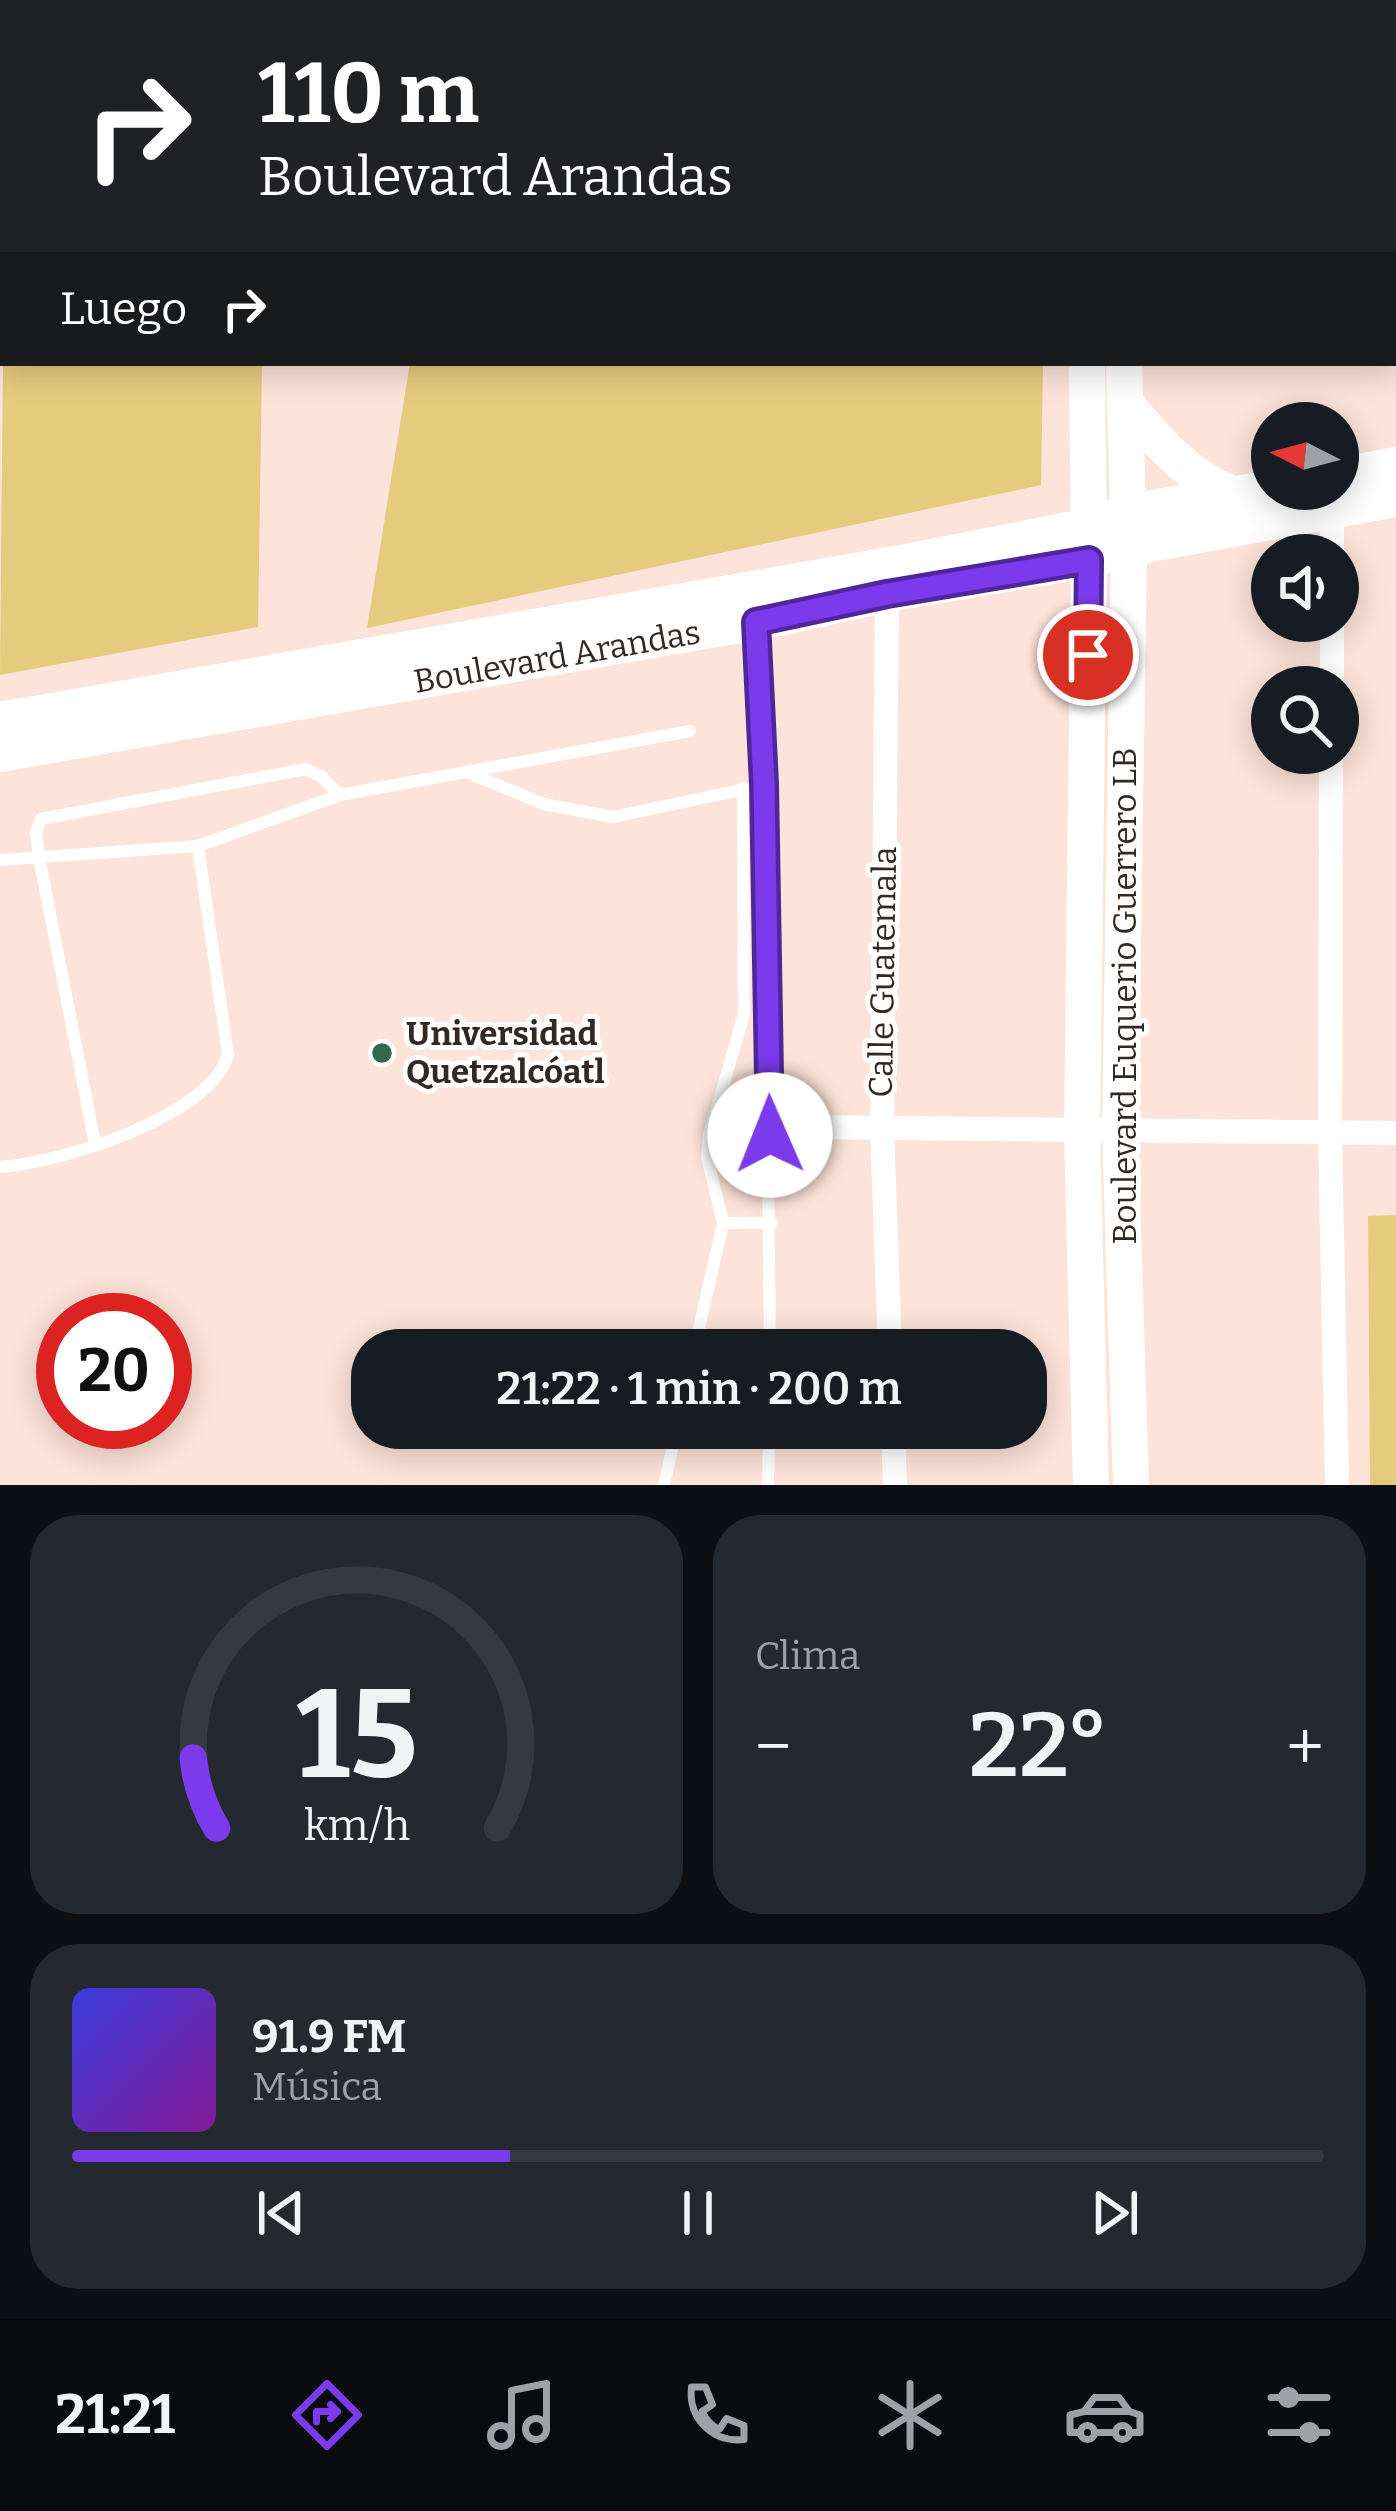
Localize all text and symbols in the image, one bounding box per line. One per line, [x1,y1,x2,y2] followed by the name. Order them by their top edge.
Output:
[258,43,479,144] text: 110 m
[60,48,216,204] icon: right
[258,145,733,209] text: Boulevard Arandas
[211,276,277,342] icon: right
[60,282,187,336] text: Luego
[1251,402,1359,510] north arrow
[1251,402,1359,774] map controls
[1251,534,1359,642] button: sound
[1037,604,1139,706] pin
[411,612,703,702] street label: Boulevard Arandas
[1055,622,1121,688] icon: arrive
[1251,666,1359,774] button: search
[1105,748,1145,1244] street label: Boulevard Euquerio Guerrero LB
[861,846,905,1098] street label: Calle Guatemala
[406,1014,605,1092] place label: Universidad Quetzalcóatl
[369,1040,395,1066] marker: Universidad Quetzalcóatl
[707,1072,833,1198] position arrow
[36,1293,192,1449] speed limit sign: 20
[496,1362,902,1416] text: 21:22 · 1 min · 200 m
[755,1633,860,1679] text: Clima
[295,1660,418,1810] text: 15
[969,1692,1109,1800] text: 22°
[755,1707,791,1786] text: −
[1286,1707,1324,1786] text: +
[303,1799,410,1850] text: km/h
[252,2010,406,2064] text: 91.9 FM
[252,2064,382,2110] text: Música
[248,2180,314,2246] icon: previous
[665,2180,731,2246] icon: pause
[1082,2180,1148,2246] icon: next
[285,2373,369,2457] icon: directions
[480,2373,564,2457] icon: music
[674,2373,758,2457] icon: phone
[868,2373,952,2457] icon: climate
[1063,2373,1147,2457] icon: car
[1257,2373,1341,2457] icon: filters
[55,2383,175,2447] text: 21:21

